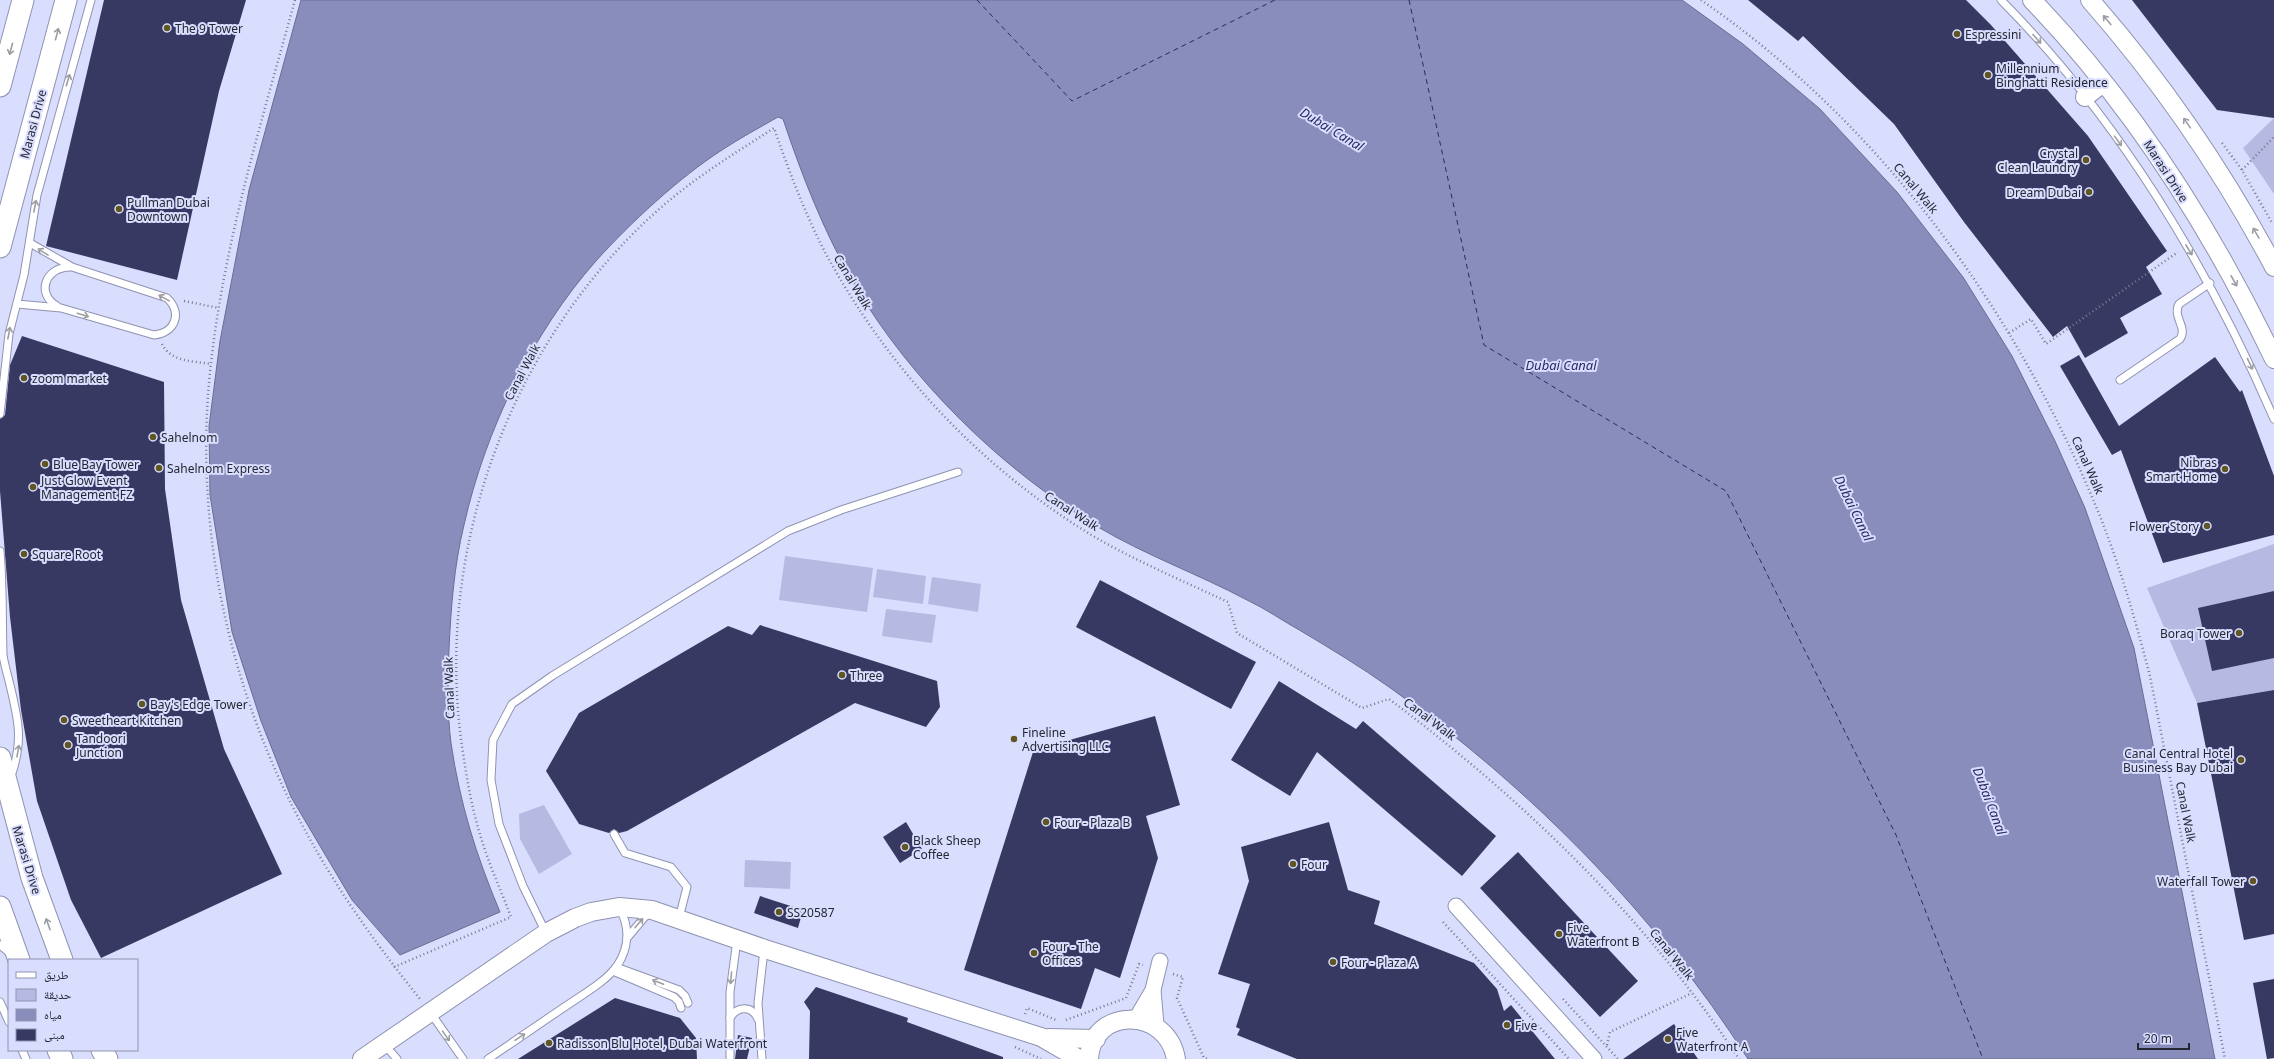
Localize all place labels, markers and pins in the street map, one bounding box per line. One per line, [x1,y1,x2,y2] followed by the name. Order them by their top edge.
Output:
[175,20,243,37] place label: The 9 Tower
[162,23,172,33] marker: The 9 Tower
[1965,26,2021,43] place label: Espressini
[1952,29,1962,39] marker: Espressini
[1996,60,2108,91] place label: Millennium Binghatti Residence
[1983,70,1993,80] marker: Millennium Binghatti Residence
[1997,145,2079,176] place label: Crystal Clean Laundry
[2081,155,2091,165] marker: Crystal Clean Laundry
[2006,184,2081,201] place label: Dream Dubai
[2084,187,2094,197] marker: Dream Dubai
[127,194,210,225] place label: Pullman Dubai Downtown
[114,204,124,214] marker: Pullman Dubai Downtown
[32,370,108,387] place label: zoom market
[19,373,29,383] marker: zoom market
[161,429,218,446] place label: Sahelnom
[148,432,158,442] marker: Sahelnom
[2146,454,2217,485] place label: Nibras Smart Home
[53,456,139,473] place label: Blue Bay Tower
[40,459,50,469] marker: Blue Bay Tower
[167,460,270,477] place label: Sahelnom Express
[154,463,164,473] marker: Sahelnom Express
[2220,464,2230,474] marker: Nibras Smart Home
[40,472,133,503] place label: Just Glow Event Management FZ
[28,482,38,492] marker: Just Glow Event Management FZ
[2129,518,2200,535] place label: Flower Story
[2202,521,2212,531] marker: Flower Story
[32,546,102,563] place label: Square Root
[19,549,29,559] marker: Square Root
[2160,625,2231,642] place label: Boraq Tower
[2234,628,2244,638] marker: Boraq Tower
[850,667,883,684] place label: Three
[837,670,847,680] marker: Three
[150,696,248,713] place label: Bay's Edge Tower
[137,699,147,709] marker: Bay's Edge Tower
[72,712,181,729] place label: Sweetheart Kitchen
[59,715,69,725] marker: Sweetheart Kitchen
[1022,724,1109,755] place label: Fineline Advertising LLC
[75,730,126,761] place label: Tandoori Junction
[1009,734,1019,744] marker: Fineline Advertising LLC
[63,740,73,750] marker: Tandoori Junction
[2123,745,2233,776] place label: Canal Central Hotel Business Bay Dubai
[2236,755,2246,765] marker: Canal Central Hotel Business Bay Dubai
[1054,814,1131,831] place label: Four - Plaza B
[1041,817,1051,827] marker: Four - Plaza B
[913,832,981,863] place label: Black Sheep Coffee
[900,842,910,852] marker: Black Sheep Coffee
[1301,856,1327,873] place label: Four
[1288,859,1298,869] marker: Four
[2157,873,2245,890] place label: Waterfall Tower
[2248,876,2258,886] marker: Waterfall Tower
[787,904,835,921] place label: SS20587
[774,907,784,917] marker: SS20587
[1567,919,1640,950] place label: Five Waterfront B
[1554,929,1564,939] marker: Five Waterfront B
[1042,938,1099,969] place label: Four - The Offices
[1029,948,1039,958] marker: Four - The Offices
[1341,954,1418,971] place label: Four - Plaza A
[1328,957,1338,967] marker: Four - Plaza A
[1515,1017,1537,1034] place label: Five
[1502,1020,1512,1030] marker: Five
[1676,1024,1749,1055] place label: Five Waterfront A
[1663,1034,1673,1044] marker: Five Waterfront A
[557,1035,768,1052] place label: Radisson Blu Hotel, Dubai Waterfront
[544,1038,554,1048] marker: Radisson Blu Hotel, Dubai Waterfront

